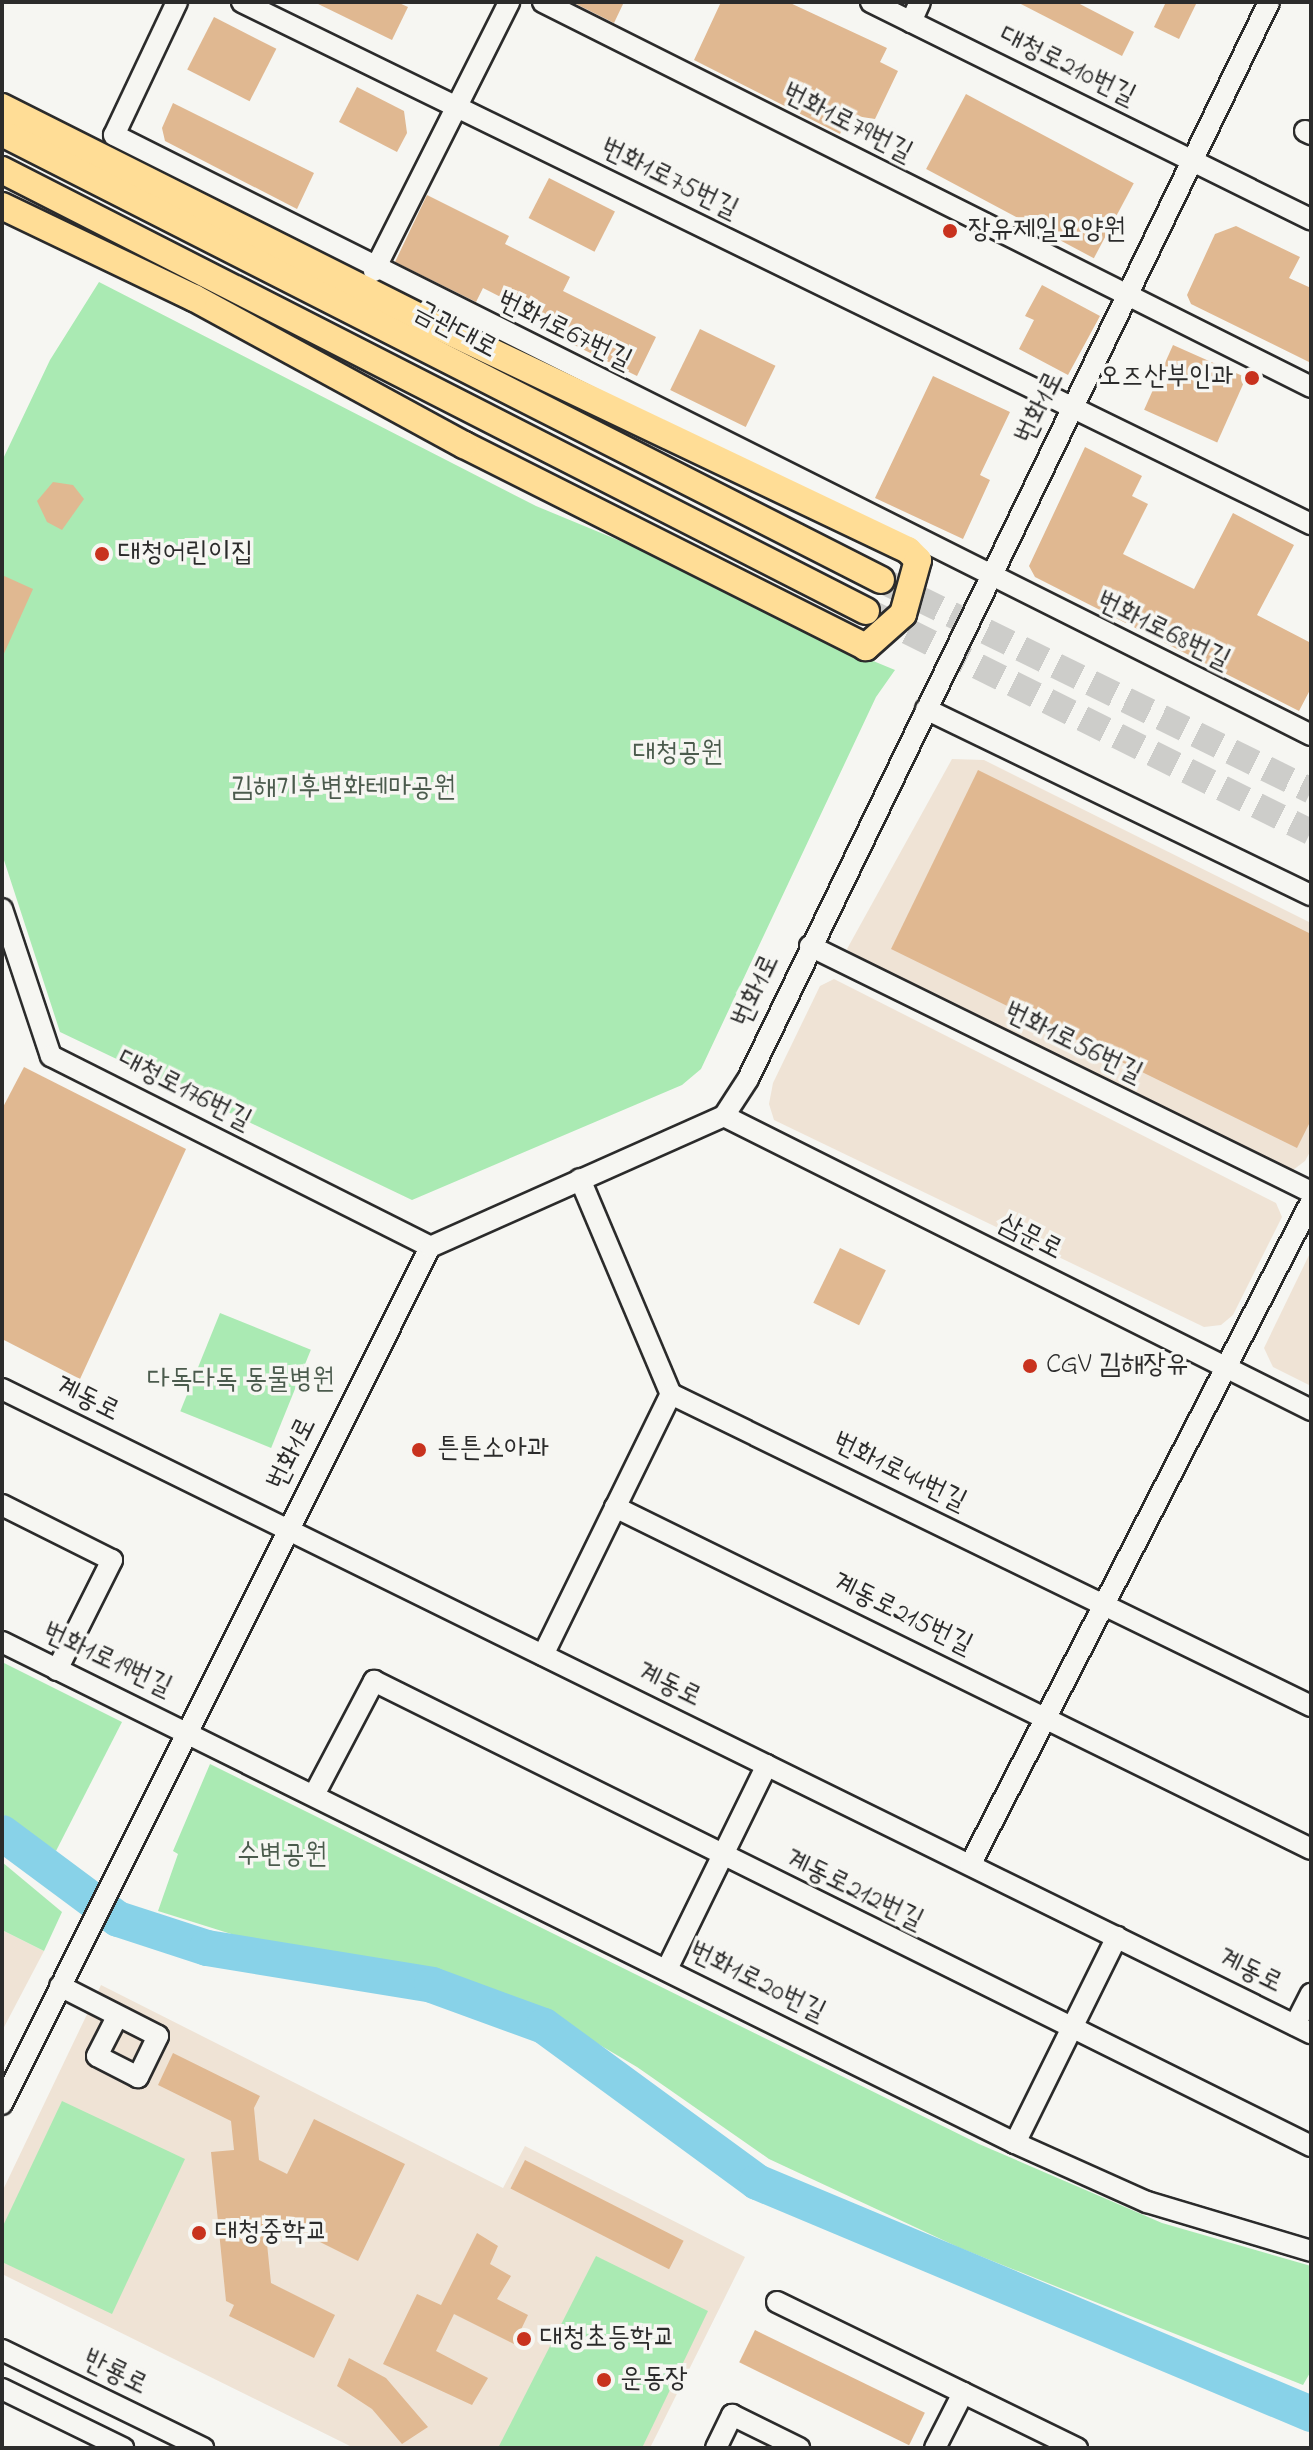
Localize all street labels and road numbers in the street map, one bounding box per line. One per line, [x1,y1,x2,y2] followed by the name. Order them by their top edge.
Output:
[993,20,1141,114] street label: 대청로210번길
[776,77,918,171] street label: 번화1로79번길
[595,132,743,228] street label: 번화1로75번길
[491,285,637,379] street label: 번화1로67번길
[407,295,503,367] street label: 금관대로
[1009,366,1073,450] street label: 번화1로
[1091,585,1235,679] street label: 번화1로68번길
[726,949,788,1033] street label: 번화1로
[998,996,1148,1092] street label: 번화1로56번길
[112,1043,256,1139] street label: 대청로176번길
[992,1208,1068,1268] street label: 삼문로
[49,1370,125,1430] street label: 계동로
[261,1412,325,1496] street label: 번화1로
[827,1426,971,1520] street label: 번화1로44번길
[827,1567,977,1663] street label: 계동로215번길
[37,1616,177,1706] street label: 번화1로19번길
[631,1656,707,1716] street label: 계동로
[779,1843,929,1939] street label: 계동로212번길
[683,1936,831,2030] street label: 번화1로20번길
[1212,1942,1288,2002] street label: 계동로
[77,2344,153,2404] street label: 반룡로

